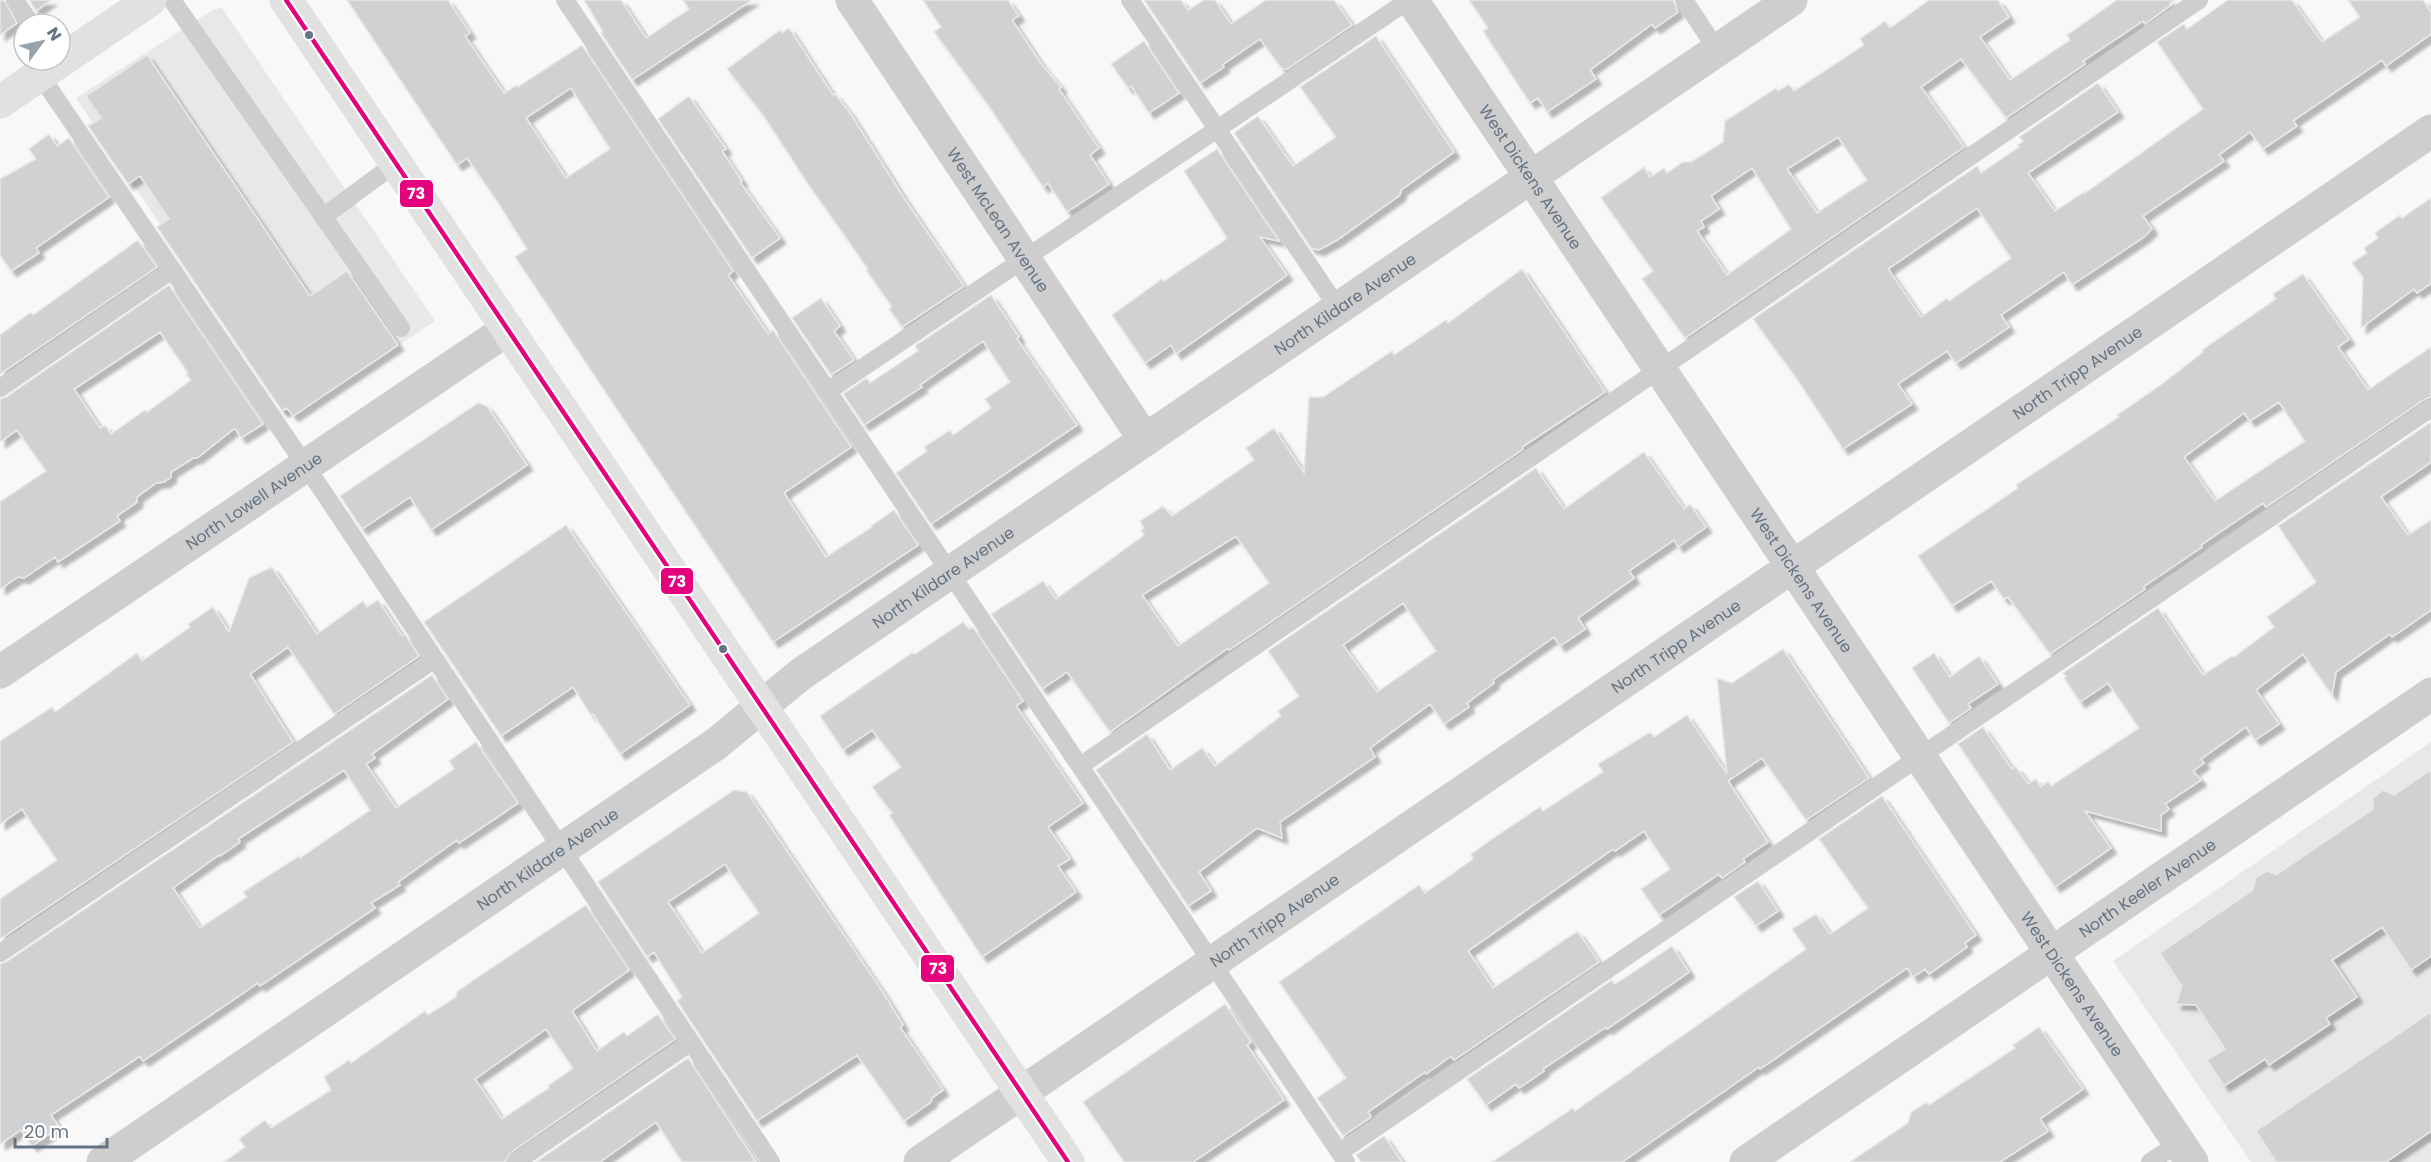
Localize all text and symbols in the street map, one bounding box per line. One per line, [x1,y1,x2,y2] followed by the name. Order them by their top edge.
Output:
[12,12,72,72] north arrow
[41,23,67,45] text: N
[303,29,315,41] unlabelled marker
[1474,100,1588,254] street label: West Dickens Avenue
[942,143,1055,297] street label: West McLean Avenue
[399,179,434,208] line badge: 73
[407,182,425,205] text: 73
[1269,247,1421,360] street label: North Kildare Avenue
[2008,320,2147,425] street label: North Tripp Avenue
[181,446,327,555] street label: North Lowell Avenue
[1745,503,1859,657] street label: West Dickens Avenue
[868,521,1019,634] street label: North Kildare Avenue
[660,567,694,595] line badge: 73
[668,570,686,593] text: 73
[1606,594,1745,699] street label: North Tripp Avenue
[717,643,729,655] unlabelled marker
[472,802,623,916] street label: North Kildare Avenue
[2074,833,2221,943] street label: North Keeler Avenue
[1205,868,1344,973] street label: North Tripp Avenue
[2015,907,2129,1061] street label: West Dickens Avenue
[920,954,955,983] line badge: 73
[929,957,947,980] text: 73
[15,1111,106,1149] scale bar
[24,1119,69,1144] text: 20 m

